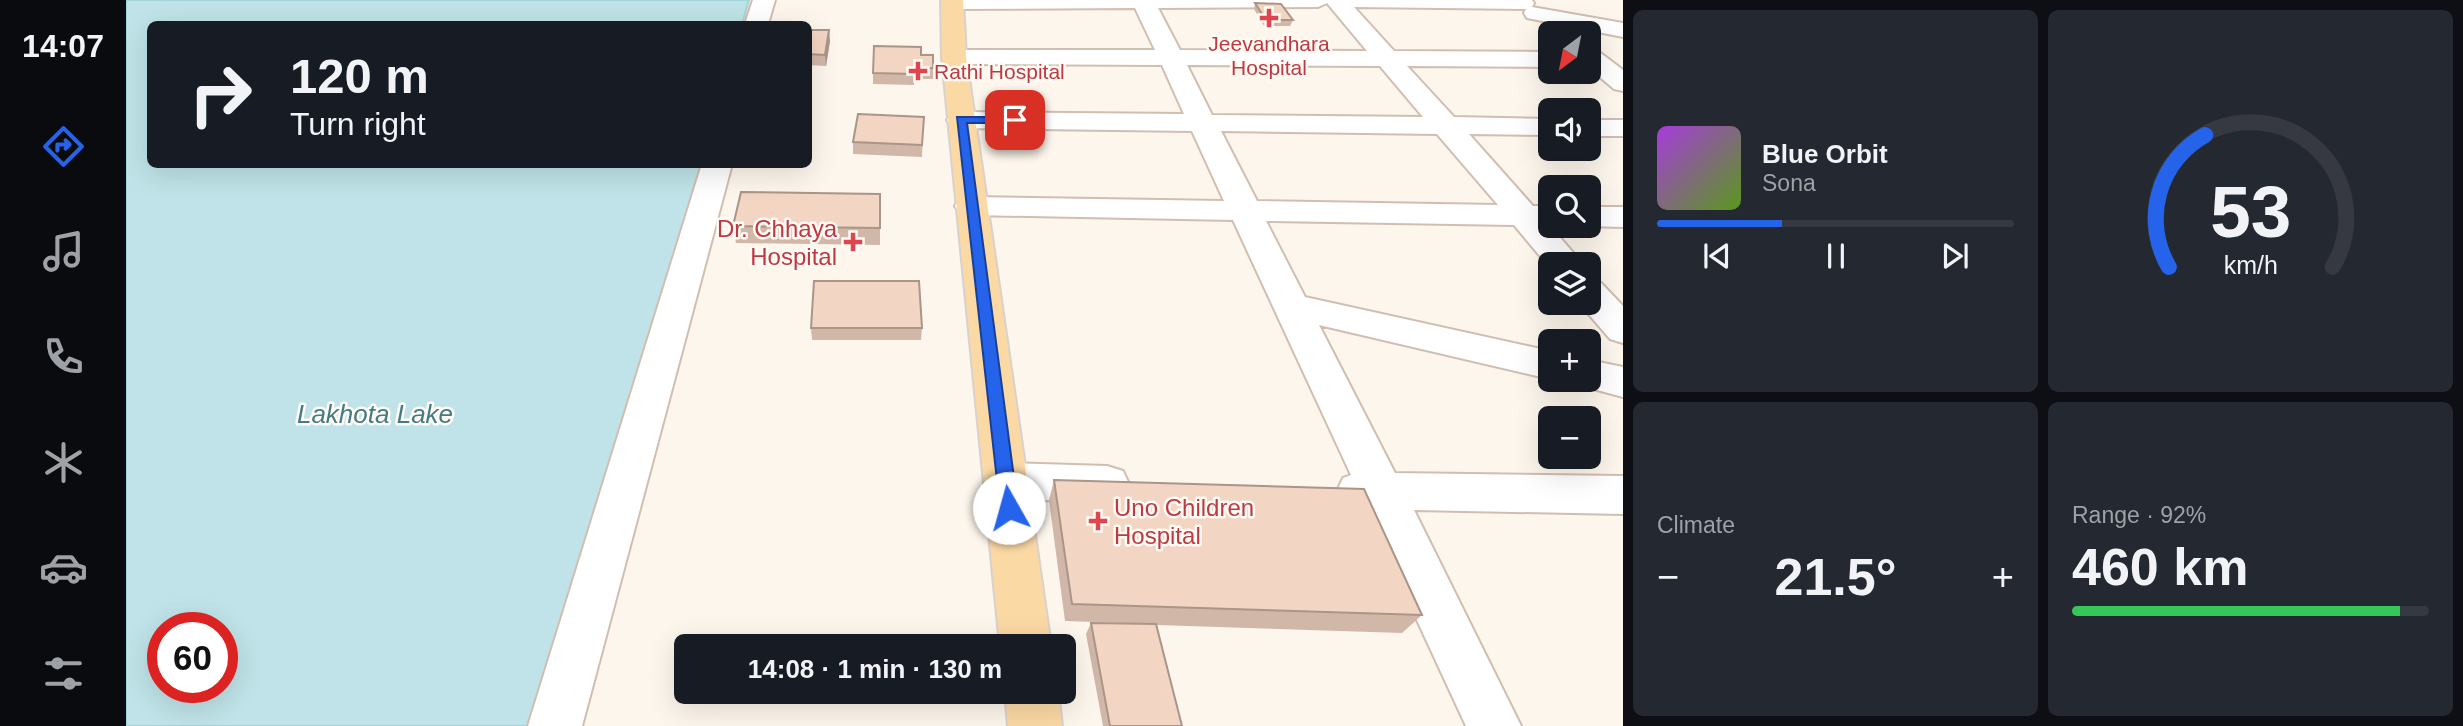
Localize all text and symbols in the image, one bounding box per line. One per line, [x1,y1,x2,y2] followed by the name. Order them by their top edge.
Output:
[1259,8,1279,28] marker: Jeevandhara Hospital
[1538,21,1601,84] north arrow
[1538,21,1601,469] map controls
[22,28,104,64] text: 14:07
[1208,32,1330,79] place label: Jeevandhara Hospital
[175,49,266,140] icon: right
[290,49,429,103] text: 120 m
[934,60,1065,83] place label: Rathi Hospital
[908,61,928,81] marker: Rathi Hospital
[985,90,1045,150] pin
[1538,98,1601,161] button: sound
[996,101,1034,139] icon: arrive
[290,106,426,142] text: Turn right
[39,122,88,171] icon: directions
[1762,139,1888,169] text: Blue Orbit
[1762,170,1816,196] text: Sona
[2210,171,2291,252] text: 53
[1538,175,1601,238] button: search
[717,215,838,270] place label: Dr. Chhaya Hospital
[39,227,88,276] icon: music
[843,232,863,252] marker: Dr. Chhaya Hospital
[1698,237,1736,275] icon: previous
[1817,237,1855,275] icon: pause
[1936,237,1974,275] icon: next
[2223,251,2278,279] text: km/h
[1538,252,1601,315] button: layers
[1538,329,1601,392] button: +
[39,332,88,381] icon: phone
[297,399,453,429] water label: Lakhota Lake
[1538,406,1601,469] button: −
[39,438,88,487] icon: climate
[972,471,1046,545] position arrow
[1114,494,1254,549] place label: Uno Children Hospital
[2072,502,2206,528] text: Range · 92%
[1088,511,1108,531] marker: Uno Children Hospital
[1657,512,1735,538] text: Climate
[2072,538,2248,596] text: 460 km
[39,543,88,592] icon: car
[1774,548,1897,606] text: 21.5°
[1657,556,1679,598] text: −
[1992,556,2014,598] text: +
[147,612,238,703] speed limit sign: 60
[39,649,88,698] icon: filters
[748,654,1002,684] text: 14:08 · 1 min · 130 m

